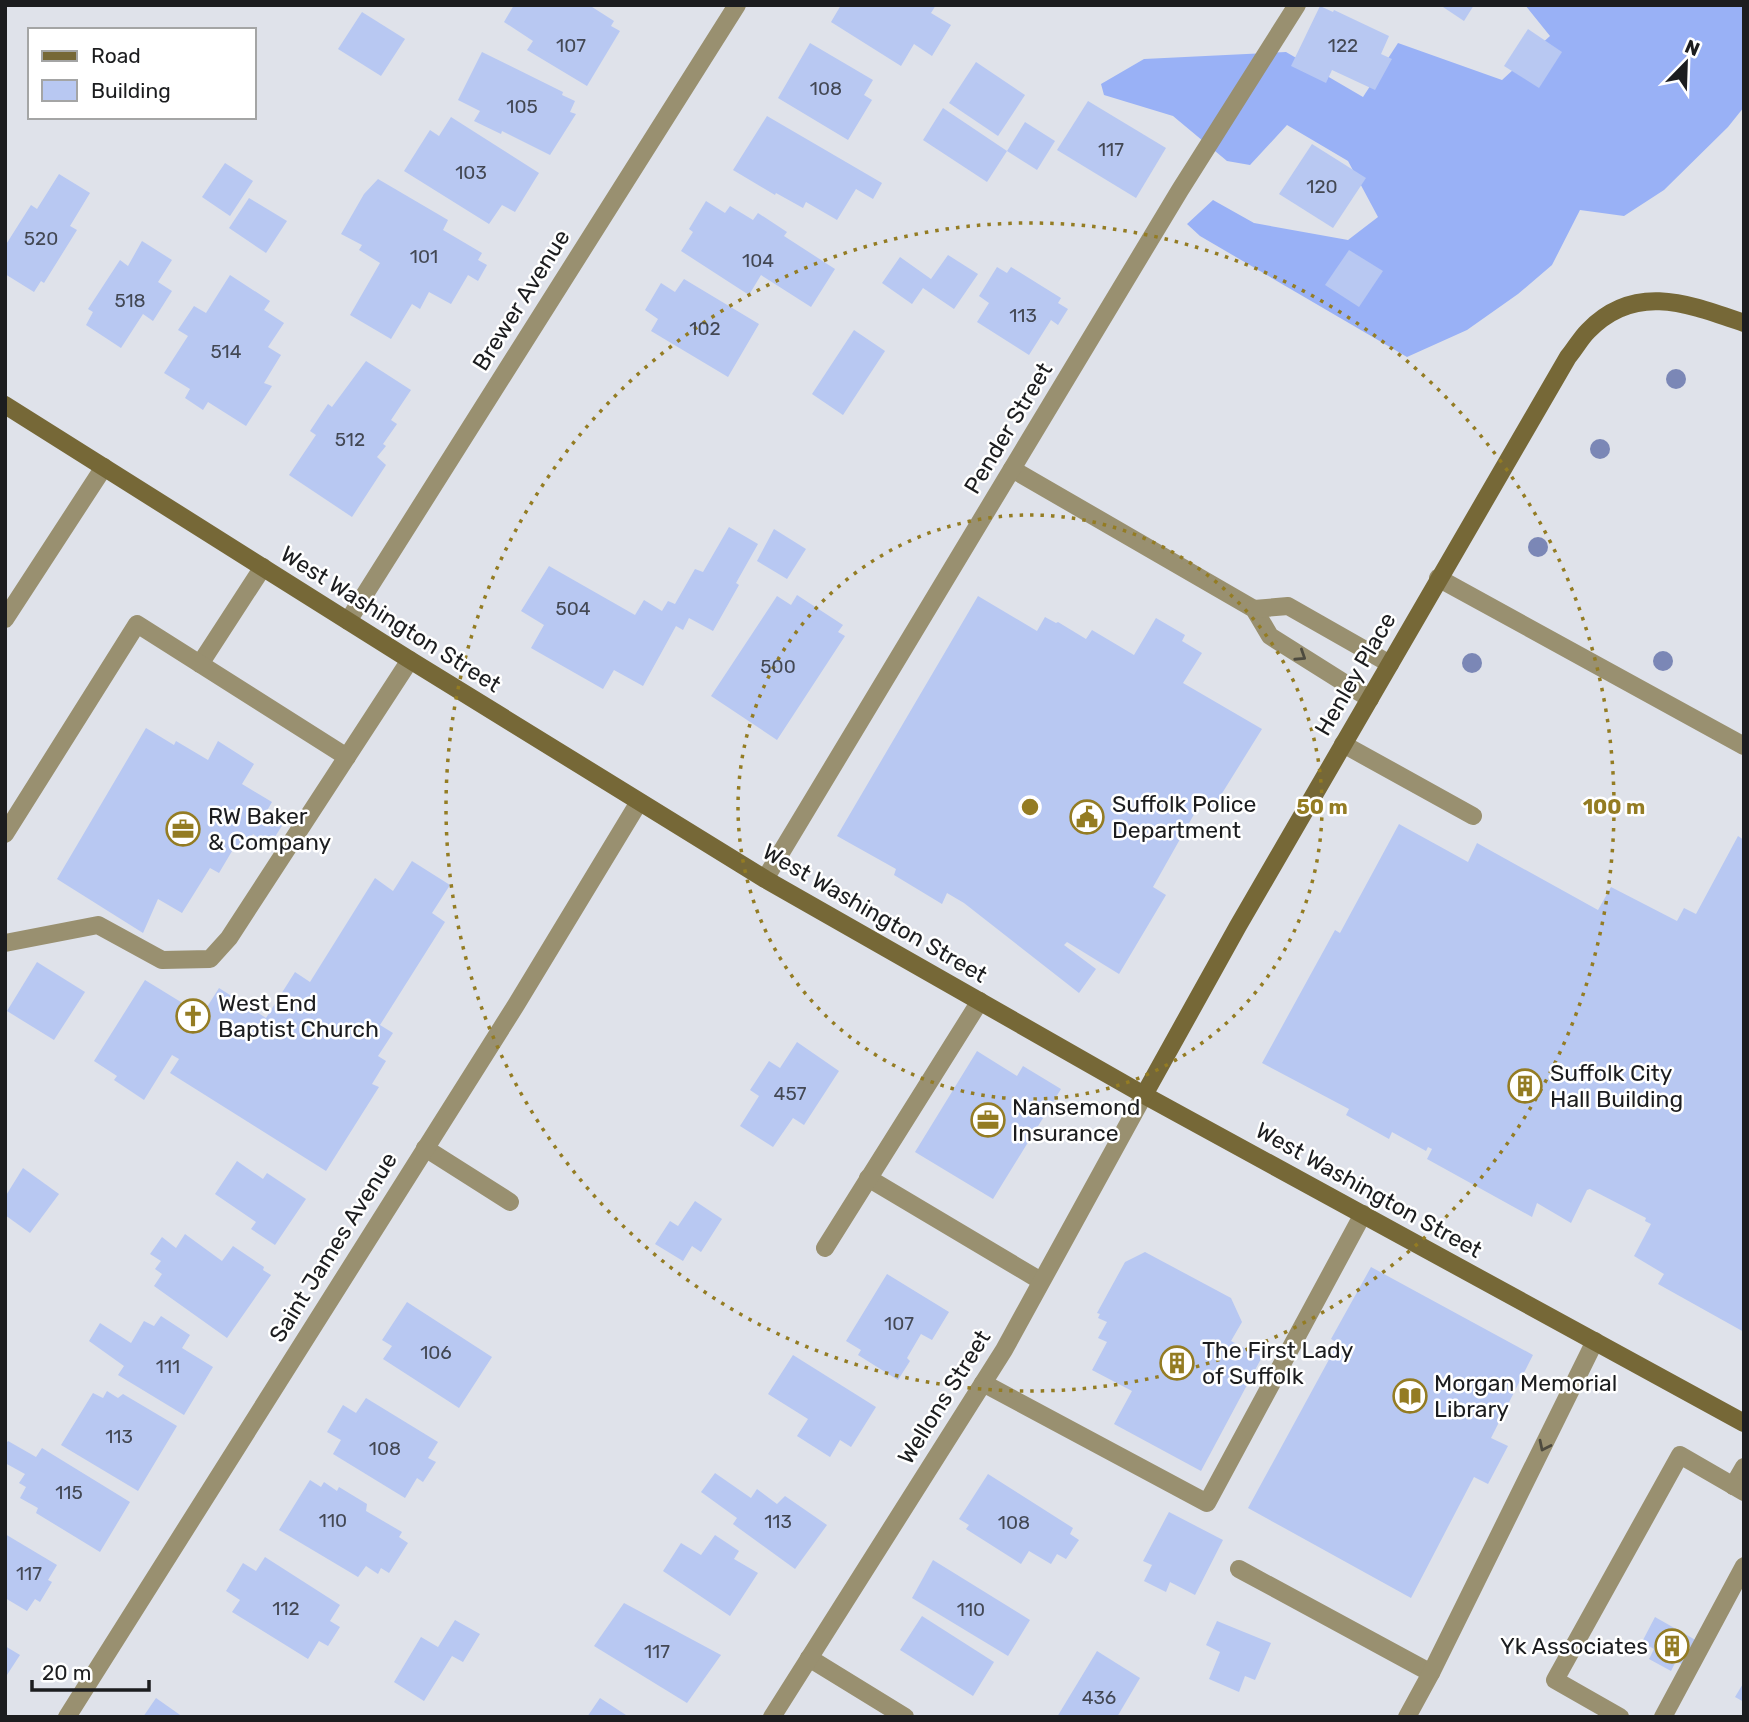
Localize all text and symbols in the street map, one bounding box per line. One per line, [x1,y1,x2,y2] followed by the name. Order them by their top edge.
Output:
[28,28,256,119] legend
[1651,28,1721,98] north arrow
[556,34,586,57] house number: 107
[1328,34,1358,57] house number: 122
[1682,35,1703,61] text: N
[91,43,141,68] text: Road
[810,77,842,100] house number: 108
[91,78,171,103] text: Building
[506,95,538,118] house number: 105
[1098,138,1124,161] house number: 117
[455,161,487,184] house number: 103
[1306,175,1338,198] house number: 120
[466,224,576,376] street label: Brewer Avenue
[24,227,58,250] house number: 520
[410,245,438,268] house number: 101
[742,249,774,272] house number: 104
[114,289,146,312] house number: 518
[1009,304,1037,327] house number: 113
[689,317,721,340] house number: 102
[211,340,242,363] house number: 514
[958,357,1058,499] street label: Pender Street
[335,428,365,451] house number: 512
[276,540,506,698] street label: West Washington Street
[555,597,591,620] house number: 504
[1308,607,1402,741] street label: Henley Place
[1294,648,1307,661] one-way arrow
[760,655,796,678] house number: 500
[1112,790,1256,844] place label: Suffolk Police Department
[1296,794,1348,819] text: 50 m
[1583,794,1645,819] text: 100 m
[1018,795,1042,819] centre of rings
[1068,798,1106,836] public building icon: Suffolk Police Department
[208,802,332,856] place label: RW Baker & Company
[164,810,202,848] office icon: RW Baker & Company
[758,837,992,989] street label: West Washington Street
[218,989,379,1043] place label: West End Baptist Church
[174,997,212,1035] church icon: West End Baptist Church
[1550,1059,1683,1113] place label: Suffolk City Hall Building
[1506,1067,1544,1105] building icon: Suffolk City Hall Building
[774,1082,807,1105] house number: 457
[1012,1093,1141,1147] place label: Nansemond Insurance
[969,1101,1007,1139] office icon: Nansemond Insurance
[1251,1116,1487,1264] street label: West Washington Street
[263,1147,403,1347] street label: Saint James Avenue
[884,1312,914,1335] house number: 107
[892,1325,996,1469] street label: Wellons Street
[1202,1336,1354,1390] place label: The First Lady of Suffolk
[420,1341,452,1364] house number: 106
[1158,1344,1196,1382] building icon: The First Lady of Suffolk
[156,1355,180,1378] house number: 111
[1434,1369,1617,1423] place label: Morgan Memorial Library
[1391,1377,1429,1415] library icon: Morgan Memorial Library
[105,1425,133,1448] house number: 113
[369,1437,401,1460] house number: 108
[1538,1439,1552,1451] one-way arrow
[55,1481,83,1504] house number: 115
[319,1509,347,1532] house number: 110
[764,1510,792,1533] house number: 113
[998,1511,1030,1534] house number: 108
[16,1562,42,1585] house number: 117
[272,1597,300,1620] house number: 112
[957,1598,985,1621] house number: 110
[1653,1627,1691,1665] building icon: Yk Associates
[1500,1632,1648,1660] place label: Yk Associates
[644,1640,670,1663] house number: 117
[32,1648,149,1692] scale bar
[42,1660,91,1685] text: 20 m
[1082,1686,1116,1709] house number: 436

